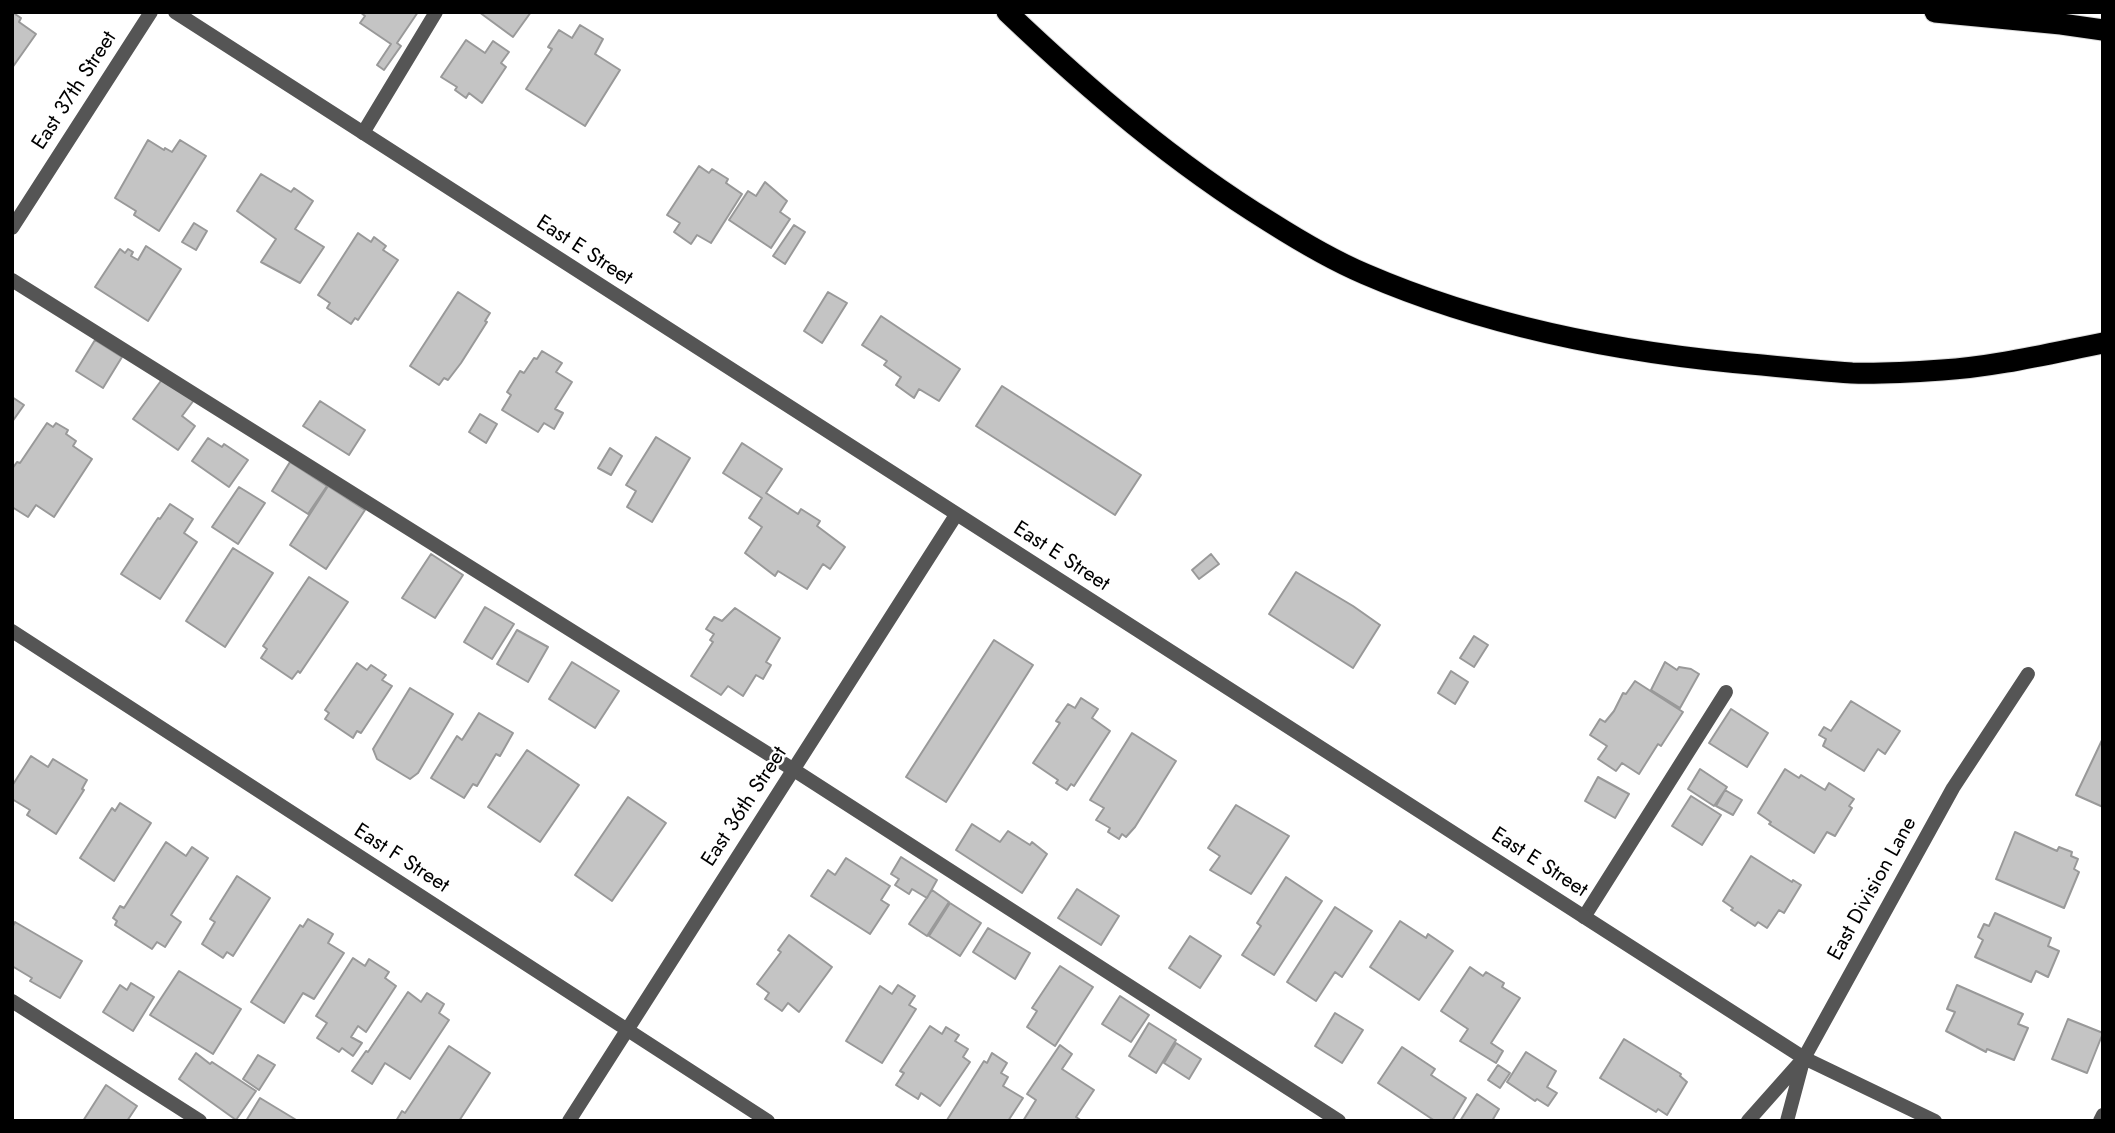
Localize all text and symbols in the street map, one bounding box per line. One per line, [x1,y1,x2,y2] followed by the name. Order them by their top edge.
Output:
[27,27,123,155] street label: East 37th Street
[531,211,637,291] street label: East E Street
[1008,517,1114,597] street label: East E Street
[697,742,793,872] street label: East 36th Street
[1823,813,1923,965] street label: East Division Lane
[349,819,453,899] street label: East F Street
[1486,823,1592,903] street label: East E Street

